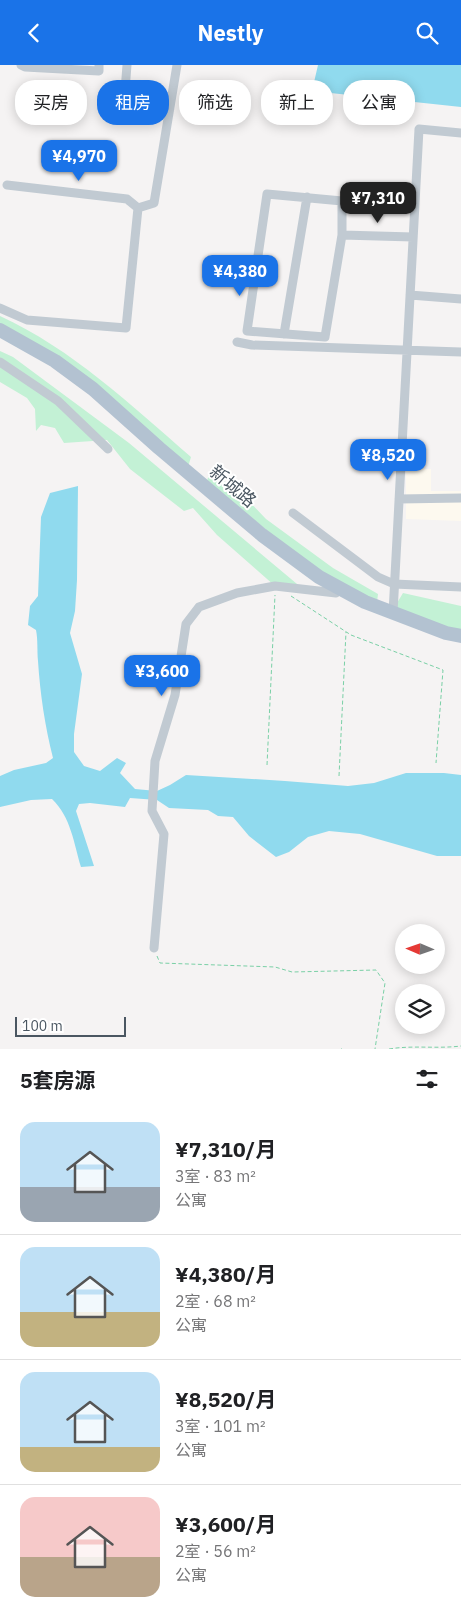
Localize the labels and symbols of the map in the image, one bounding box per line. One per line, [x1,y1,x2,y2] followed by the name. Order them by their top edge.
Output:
[38,139,120,182] pin: ¥4,970
[337,181,419,224] pin: ¥7,310
[199,255,281,297] pin: ¥4,380
[347,439,429,481] pin: ¥8,520
[205,460,261,512] street label: 新城路
[121,655,203,697] pin: ¥3,600
[395,924,445,974] north arrow
[15,1014,126,1037] scale bar

